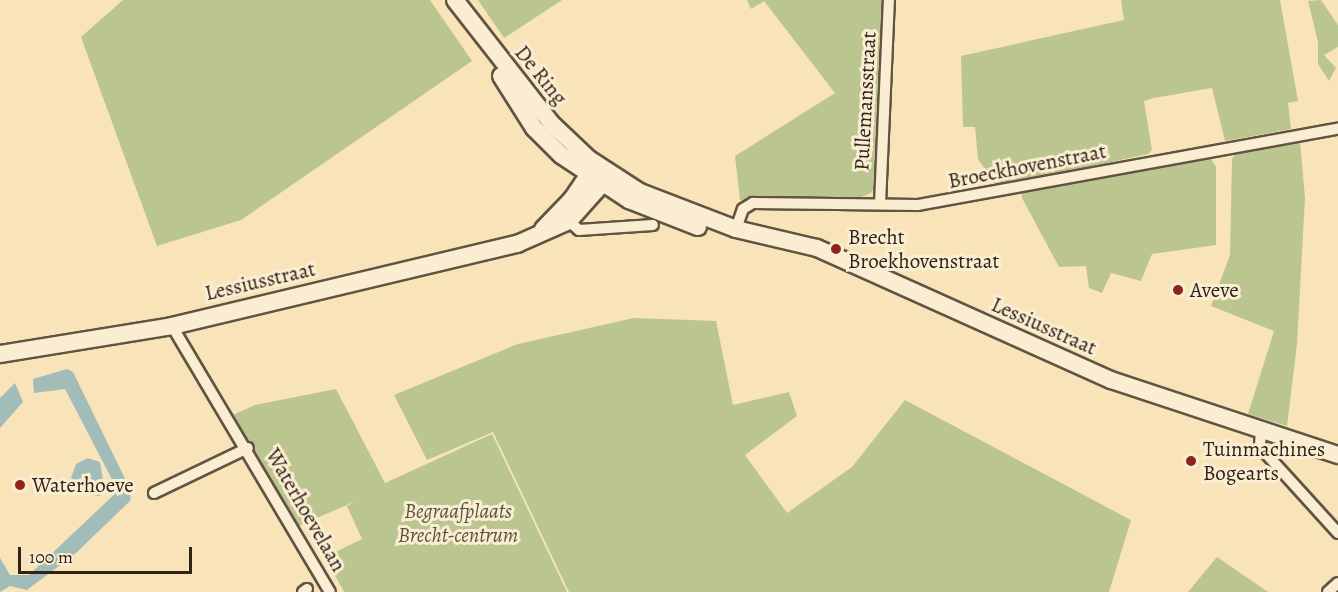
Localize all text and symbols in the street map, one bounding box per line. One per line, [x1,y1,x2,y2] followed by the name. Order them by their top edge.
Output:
[849,31,881,171] street label: Pullemansstraat
[510,40,572,110] street label: De Ring
[946,138,1108,194] street label: Broeckhovenstraat
[848,224,999,274] place label: Brecht Broekhovenstraat
[829,242,843,256] marker: Brecht Broekhovenstraat
[202,256,318,306] street label: Lessiusstraat
[1190,277,1239,303] place label: Aveve
[1171,283,1185,297] marker: Aveve
[988,292,1100,360] street label: Lessiusstraat
[1203,436,1325,486] place label: Tuinmachines Bogearts
[261,444,351,576] street label: Waterhoevelaan
[1184,454,1198,468] marker: Tuinmachines Bogearts
[32,472,134,498] place label: Waterhoeve
[13,478,27,492] marker: Waterhoeve
[398,498,518,548] park label: Begraafplaats Brecht-centrum
[21,535,195,573] scale bar
[29,545,73,569] text: 100 m

